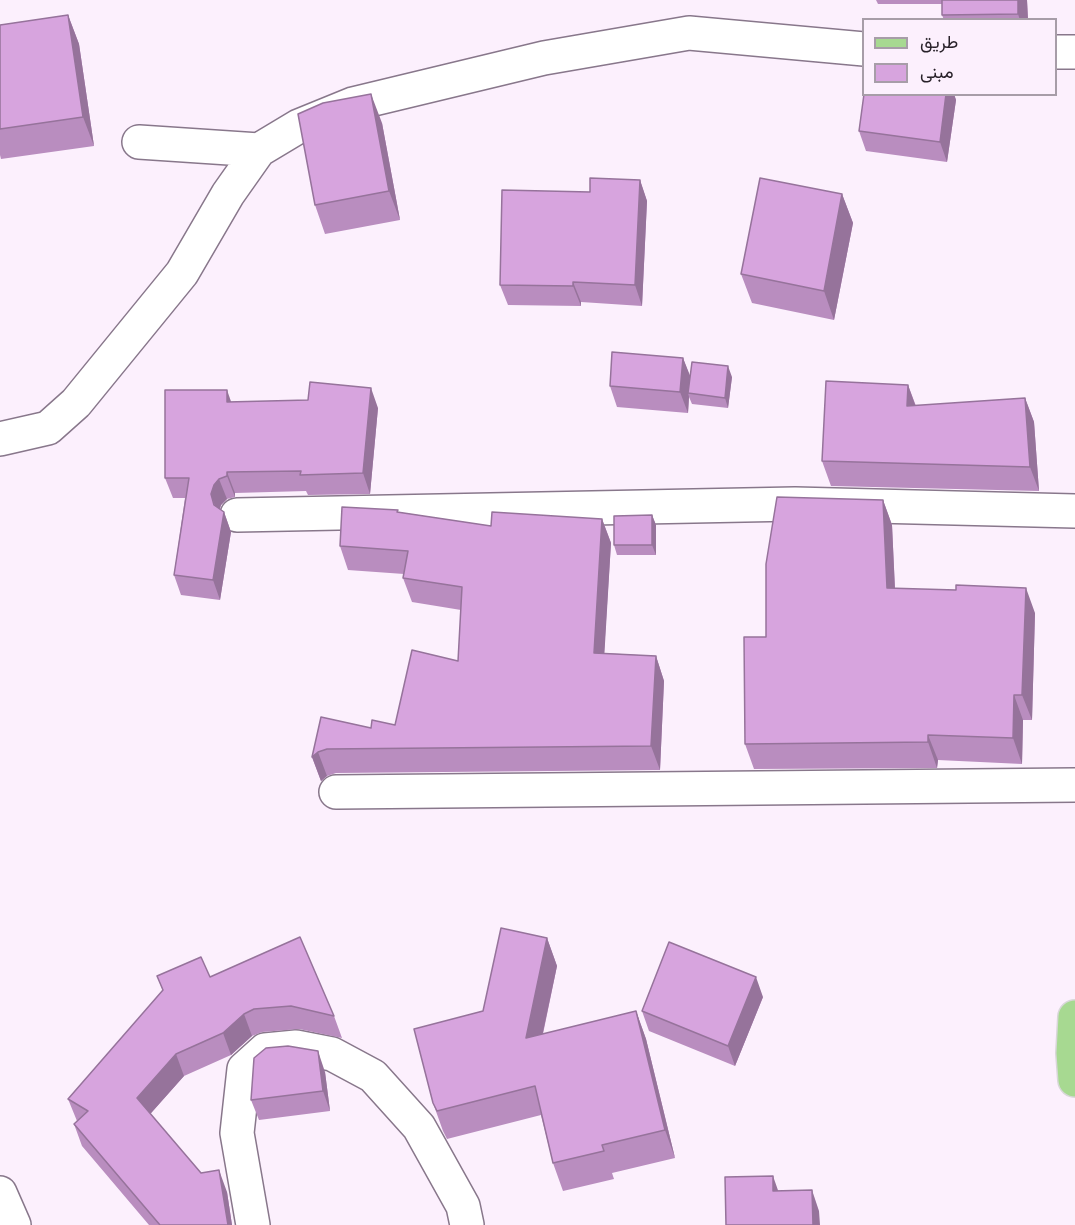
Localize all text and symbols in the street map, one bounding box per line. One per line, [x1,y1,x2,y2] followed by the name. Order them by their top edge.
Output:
[862,18,1057,96] legend
[920,29,958,53] text: طريق
[920,59,954,83] text: مبنى

